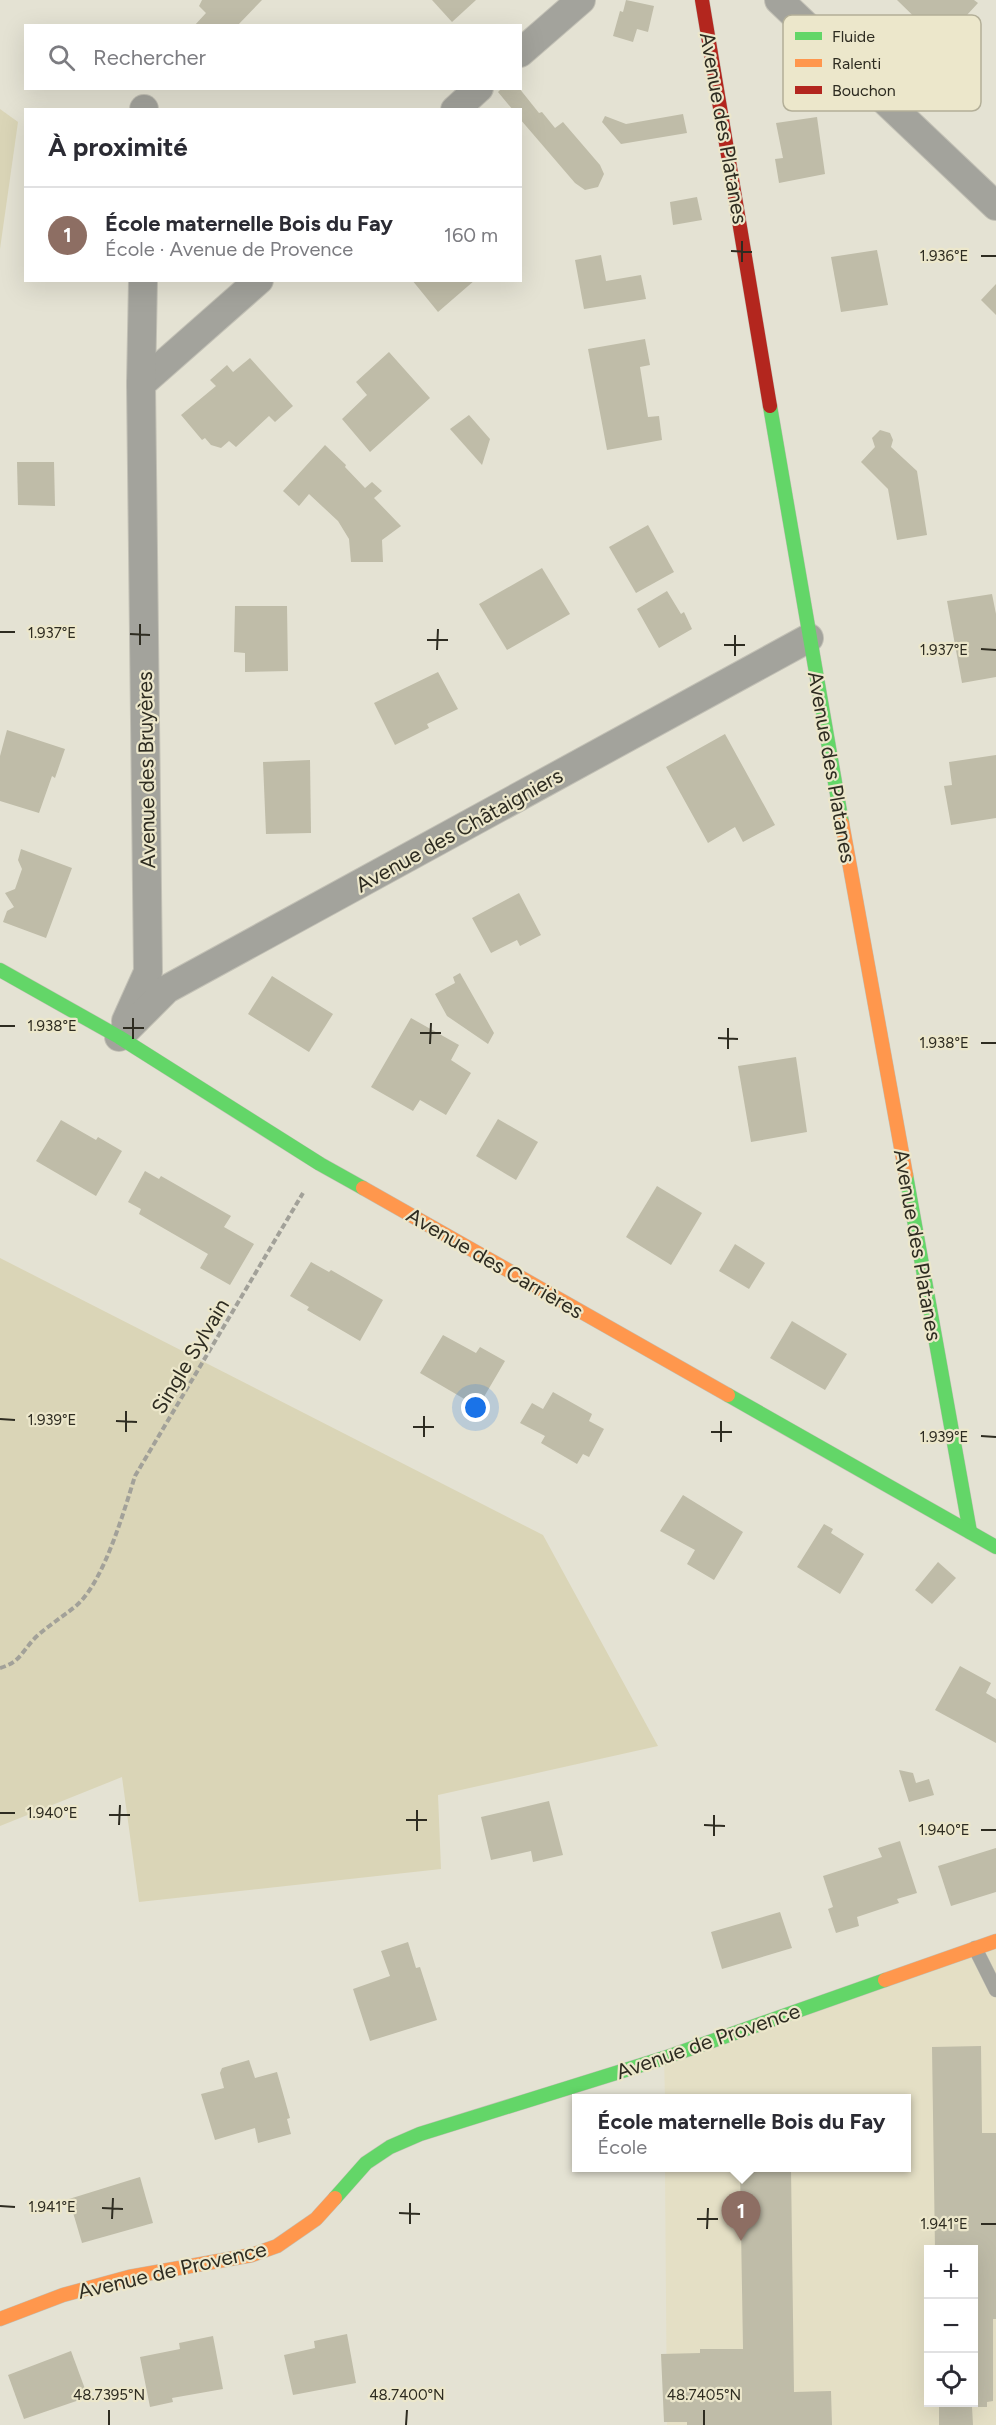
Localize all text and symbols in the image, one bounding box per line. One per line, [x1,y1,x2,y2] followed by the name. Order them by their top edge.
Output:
[783,15,981,111] legend
[24,24,522,90] search box
[832,27,875,46] text: Fluide
[695,30,753,226] street label: Avenue des Platanes
[45,41,78,74] icon: search
[93,44,206,71] text: Rechercher
[832,54,881,73] text: Ralenti
[832,81,896,100] text: Bouchon
[48,131,188,163] text: À proximité
[105,210,393,237] text: École maternelle Bois du Fay
[63,223,72,247] text: 1
[444,223,498,247] text: 160 m
[105,237,353,261] text: École · Avenue de Provence
[920,247,968,265] text: 1.936°E
[28,624,76,642] text: 1.937°E
[920,641,968,659] text: 1.937°E
[803,669,861,865] street label: Avenue des Platanes
[132,671,160,869] street label: Avenue des Bruyères
[351,763,567,897] street label: Avenue des Châtaigniers
[27,1017,77,1035] text: 1.938°E
[919,1034,969,1052] text: 1.938°E
[889,1147,947,1343] street label: Avenue des Platanes
[402,1202,588,1324] street label: Avenue des Carrières
[146,1294,234,1418] street label: Single Sylvain
[461,1393,490,1422] your location
[28,1411,76,1429] text: 1.939°E
[920,1428,968,1446] text: 1.939°E
[26,1804,78,1822] text: 1.940°E
[918,1821,970,1839] text: 1.940°E
[613,1998,803,2084] street label: Avenue de Provence
[572,2094,911,2172] popup
[597,2108,886,2135] text: École maternelle Bois du Fay
[597,2135,647,2159] text: École
[722,2192,760,2241] pin: 1
[28,2198,76,2216] text: 1.941°E
[920,2215,968,2233] text: 1.941°E
[75,2236,269,2304] street label: Avenue de Provence
[924,2245,978,2407] map controls
[924,2245,978,2299] button: +
[924,2299,978,2353] button: −
[924,2353,978,2407] button: locate
[73,2386,145,2404] text: 48.7395°N
[369,2386,445,2404] text: 48.7400°N
[667,2386,741,2404] text: 48.7405°N

